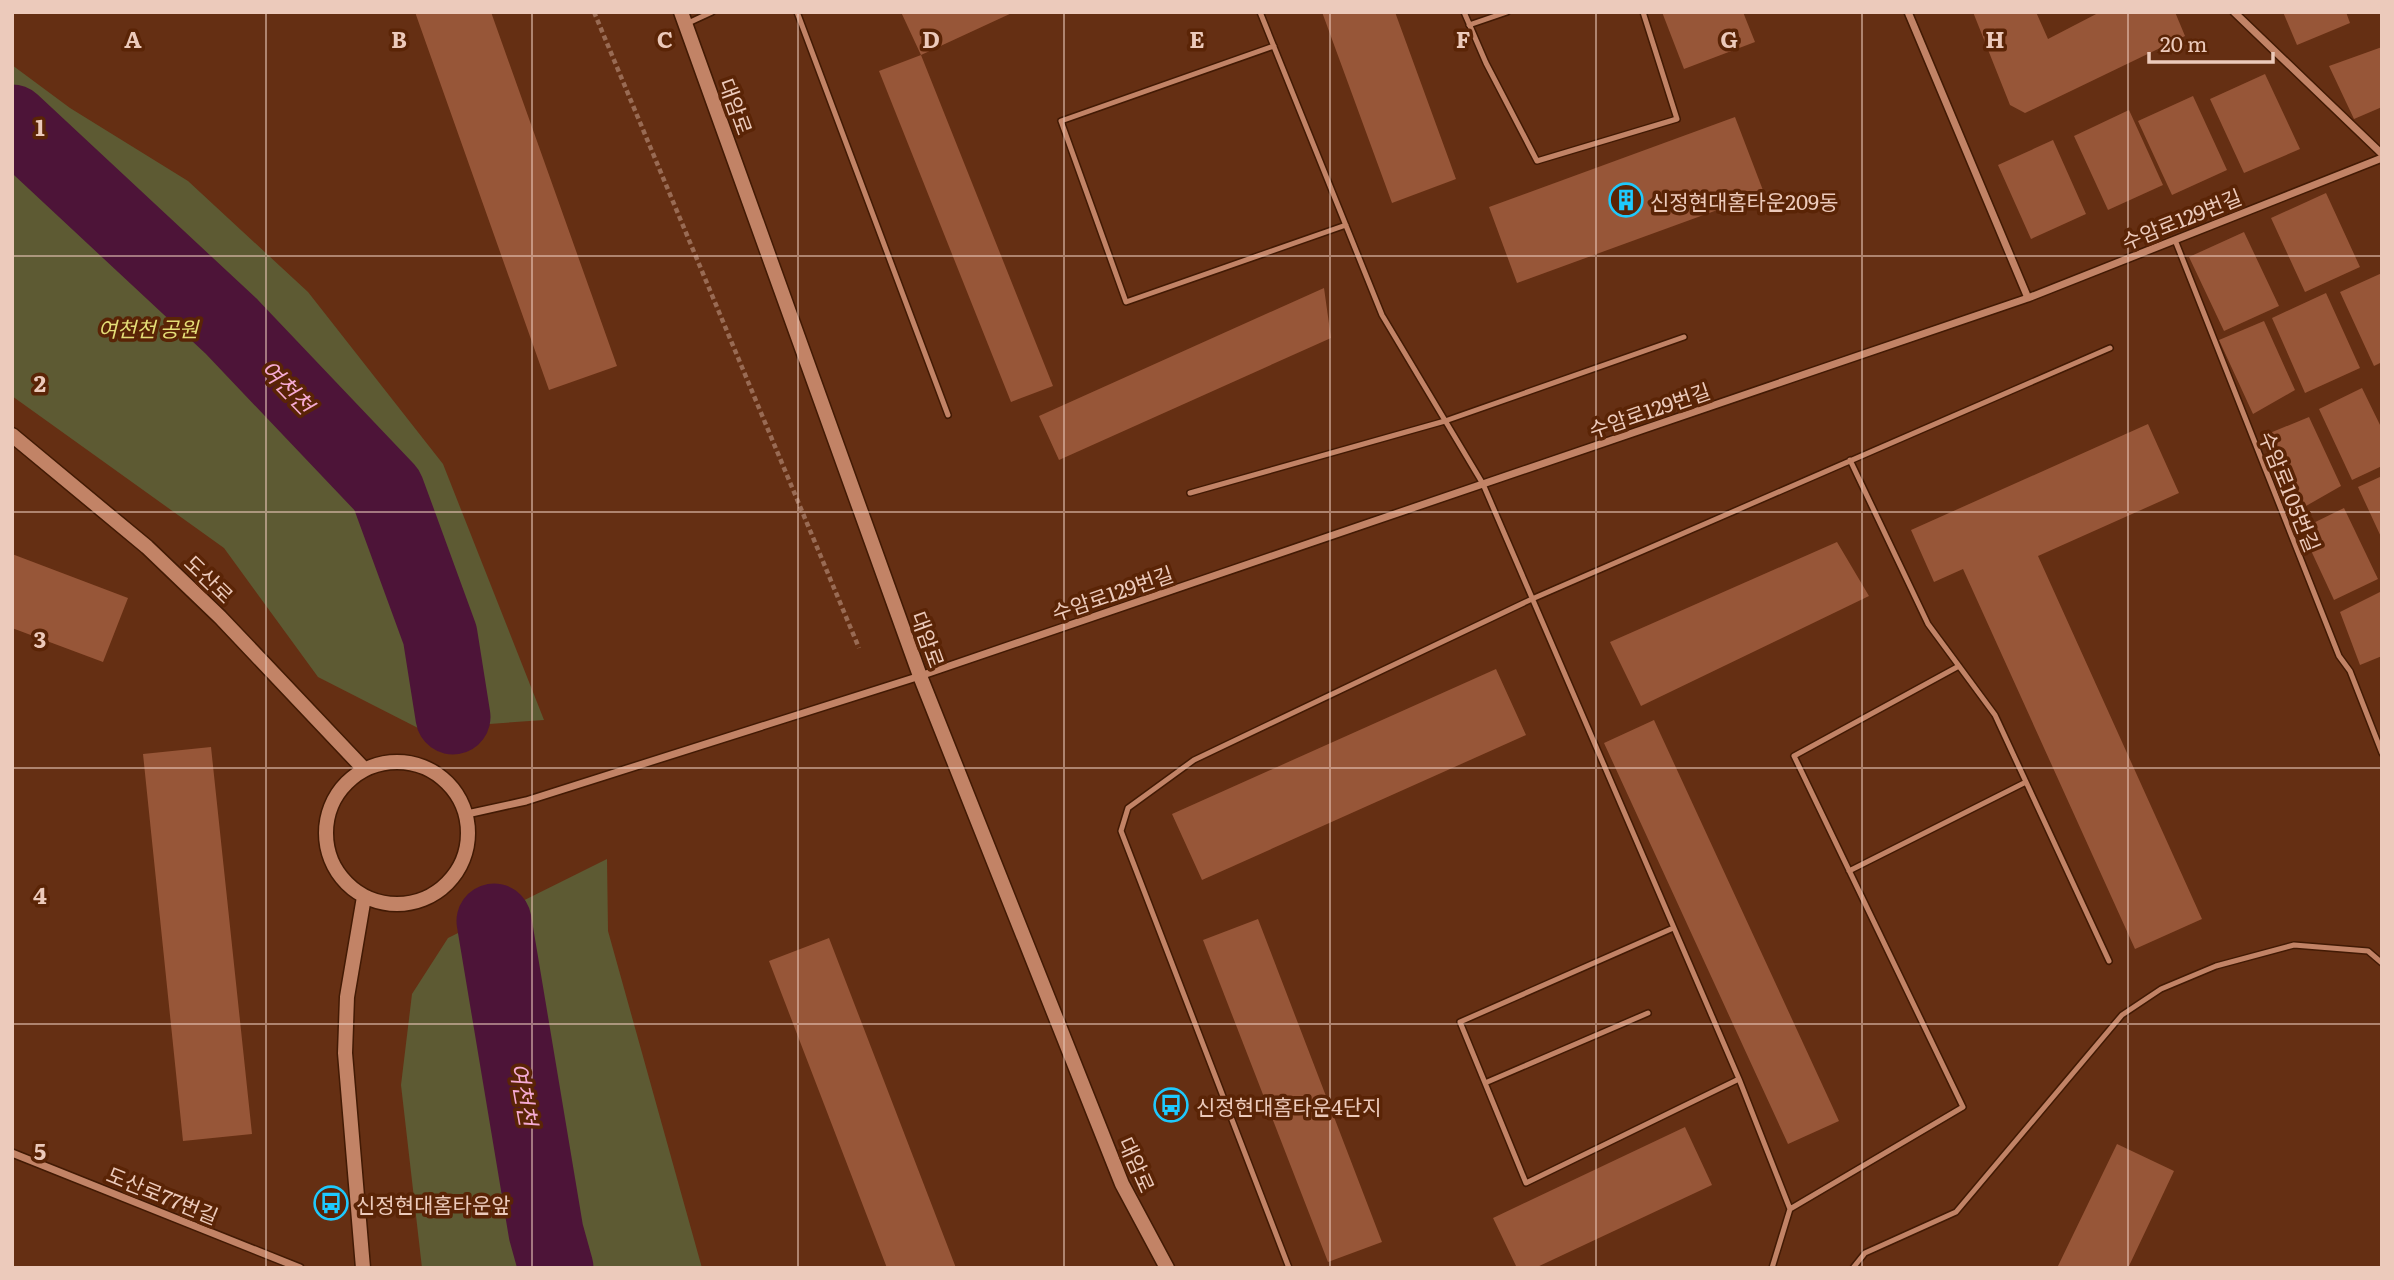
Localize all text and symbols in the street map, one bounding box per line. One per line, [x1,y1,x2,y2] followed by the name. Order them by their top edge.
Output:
[124,21,142,55] text: A
[391,21,407,55] text: B
[657,21,673,55] text: C
[922,21,940,55] text: D
[1189,21,1205,55] text: E
[1456,21,1471,55] text: F
[1720,21,1738,55] text: G
[1985,21,2005,55] text: H
[2149,21,2273,65] scale bar
[2160,27,2207,58] text: 20 m
[713,73,761,139] street label: 대암로
[35,109,45,143] text: 1
[2116,180,2246,256] street label: 수암로129번길
[1607,181,1645,219] building icon: 신정현대홈타운209동
[1650,185,1838,216] place label: 신정현대홈타운209동
[98,312,200,343] park label: 여천천 공원
[254,351,324,423] water label: 여천천
[34,365,46,399] text: 2
[1584,374,1714,444] street label: 수암로129번길
[2253,426,2329,556] street label: 수암로105번길
[178,547,242,609] street label: 도산로
[1047,557,1177,627] street label: 수암로129번길
[905,606,953,672] street label: 대암로
[34,621,46,655] text: 3
[33,877,47,911] text: 4
[503,1060,548,1131] water label: 여천천
[1152,1086,1190,1124] bus stop icon: 신정현대홈타운4단지
[1196,1090,1381,1121] place label: 신정현대홈타운4단지
[1112,1131,1164,1197] street label: 대암로
[34,1133,46,1167] text: 5
[103,1158,223,1230] street label: 도산로77번길
[312,1184,350,1222] bus stop icon: 신정현대홈타운앞
[356,1188,511,1219] place label: 신정현대홈타운앞

